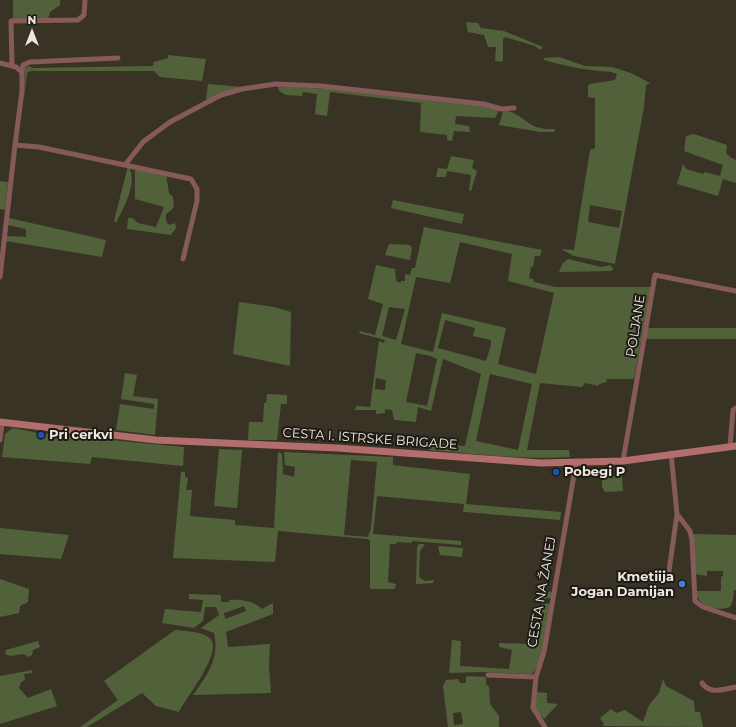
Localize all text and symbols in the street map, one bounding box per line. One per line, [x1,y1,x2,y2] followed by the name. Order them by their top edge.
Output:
[12,12,52,52] north arrow
[28,13,36,27] text: N
[623,294,649,358] street label: POLJANE
[282,425,458,453] street label: CESTA I. ISTRSKE BRIGADE
[49,427,113,443] place label: Pri cerkvi
[36,430,46,440] marker: Pri cerkvi
[564,464,625,480] place label: Pobegi P
[551,467,561,477] marker: Pobegi P
[525,535,559,649] street label: CESTA NA ŽANEJ
[571,569,674,600] place label: Kmetiija Jogan Damijan
[677,579,687,589] marker: Kmetiija Jogan Damijan

